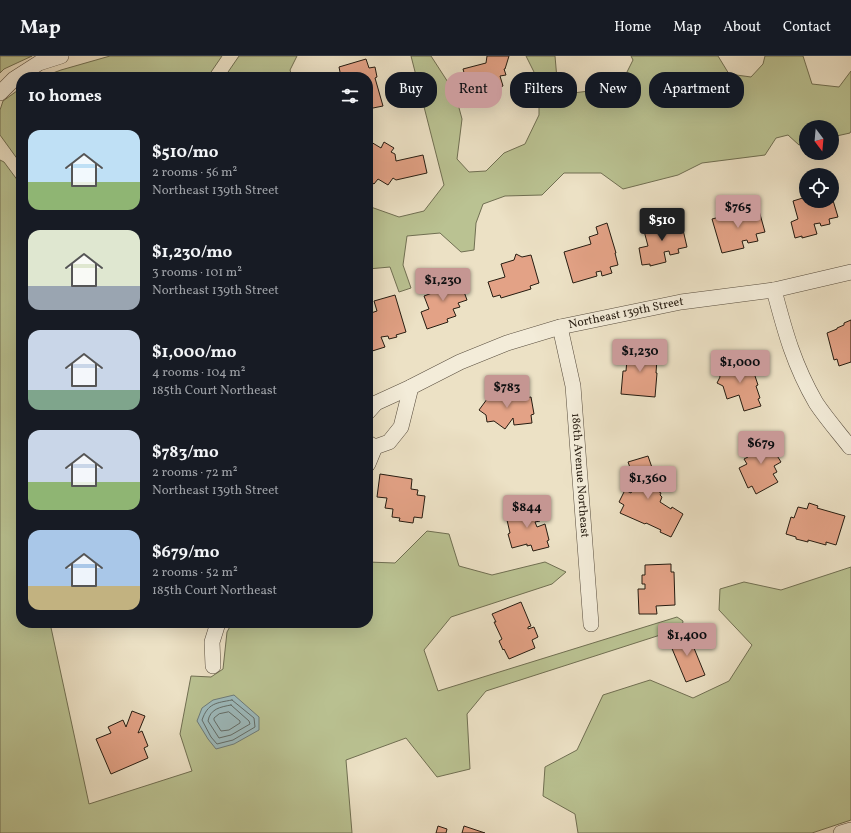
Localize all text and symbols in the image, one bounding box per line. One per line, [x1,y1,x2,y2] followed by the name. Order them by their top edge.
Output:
[20,15,61,41] text: Map
[614,18,651,37] text: Home
[673,18,701,37] text: Map
[723,18,761,37] text: About
[783,18,831,37] text: Contact
[385,72,437,108] chip: Buy
[445,72,502,108] chip: Rent
[510,72,577,108] chip: Filters
[585,72,641,108] chip: New
[649,72,744,108] chip: Apartment
[28,85,102,108] text: 10 homes
[339,85,361,107] icon: filters
[799,120,839,160] north arrow
[799,120,839,208] map controls
[152,141,218,164] text: $510/mo
[60,146,108,194] icon: home
[152,164,237,182] text: 2 rooms · 56 m²
[799,168,839,208] button: locate
[152,182,279,200] text: Northeast 139th Street
[714,195,762,229] pin: $765
[725,199,751,217] text: $765
[638,208,686,242] pin: $510
[649,212,675,230] text: $510
[152,241,232,264] text: $1,230/mo
[60,246,108,294] icon: home
[152,264,242,282] text: 3 rooms · 101 m²
[410,268,476,302] pin: $1,230
[424,272,462,290] text: $1,230
[152,282,279,300] text: Northeast 139th Street
[567,294,684,333] street label: Northeast 139th Street
[607,339,673,373] pin: $1,230
[152,341,236,364] text: $1,000/mo
[621,343,659,361] text: $1,230
[60,346,108,394] icon: home
[707,350,773,384] pin: $1,000
[720,354,760,372] text: $1,000
[152,364,246,382] text: 4 rooms · 104 m²
[483,375,531,409] pin: $783
[494,379,521,397] text: $783
[152,382,277,400] text: 185th Court Northeast
[567,412,592,538] street label: 186th Avenue Northeast
[737,431,785,465] pin: $679
[747,435,775,453] text: $679
[152,441,219,464] text: $783/mo
[60,446,108,494] icon: home
[152,464,238,482] text: 2 rooms · 72 m²
[615,466,681,500] pin: $1,360
[629,470,667,488] text: $1,360
[152,482,279,500] text: Northeast 139th Street
[503,495,551,529] pin: $844
[512,499,542,517] text: $844
[152,541,219,564] text: $679/mo
[60,546,108,594] icon: home
[152,564,238,582] text: 2 rooms · 52 m²
[152,582,277,600] text: 185th Court Northeast
[654,623,720,657] pin: $1,400
[667,627,707,645] text: $1,400

